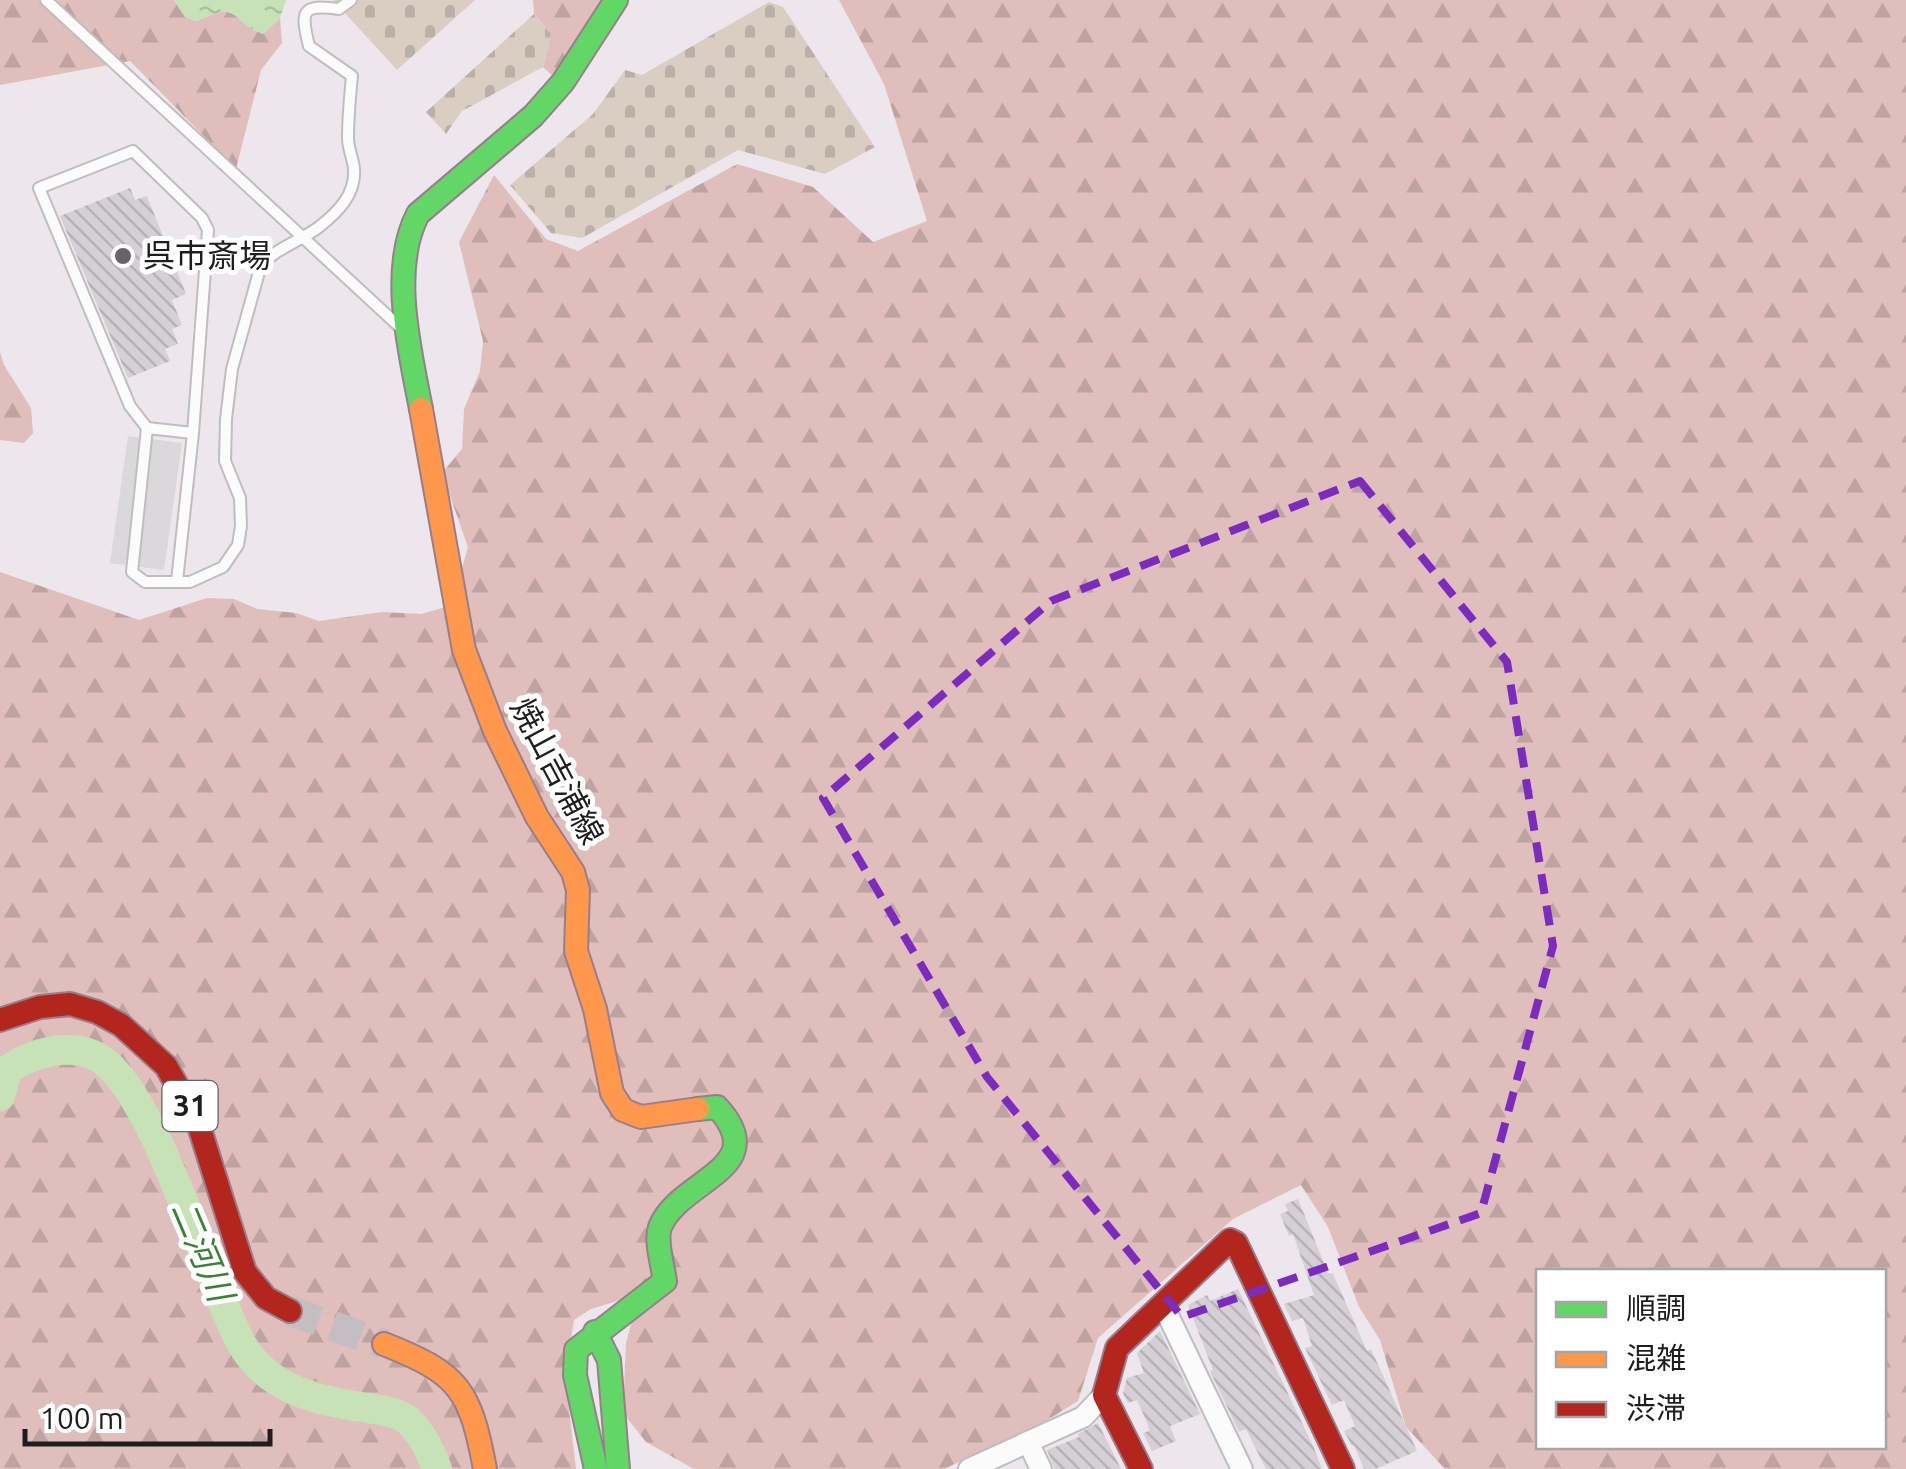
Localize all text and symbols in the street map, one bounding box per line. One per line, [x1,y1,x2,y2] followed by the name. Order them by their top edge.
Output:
[143,237,271,273] place label: 呉市斎場
[112,245,134,267] marker: 呉市斎場
[504,691,611,850] street label: 焼山吉浦線
[162,1081,218,1131] road number: 31
[164,1194,243,1310] water label: 二河川
[1536,1269,1886,1449] legend
[1626,1291,1686,1325] text: 順調
[1626,1341,1686,1375] text: 混雑
[25,1384,270,1446] scale bar
[1626,1391,1686,1425] text: 渋滞
[40,1401,124,1435] text: 100 m

